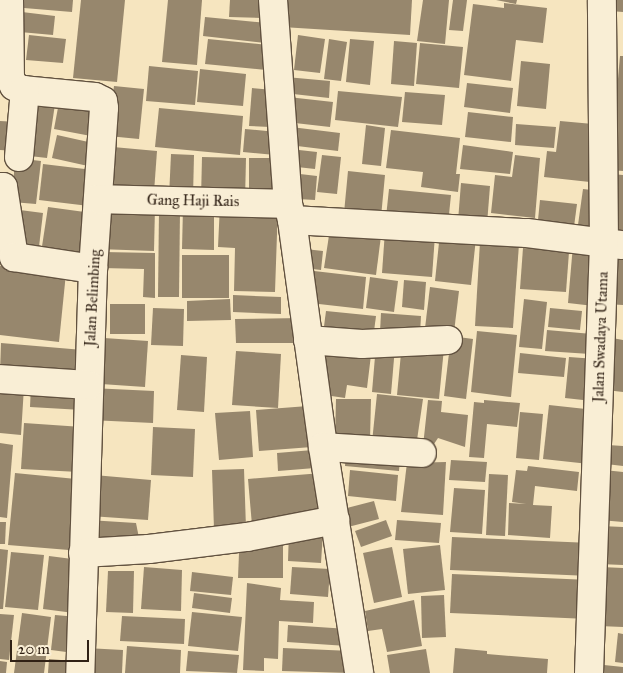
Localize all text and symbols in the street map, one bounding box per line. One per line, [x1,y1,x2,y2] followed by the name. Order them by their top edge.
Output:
[147,191,239,211] street label: Gang Haji Rais
[81,249,105,347] street label: Jalan Belimbing
[590,271,612,403] street label: Jalan Swadaya Utama
[12,630,91,662] scale bar
[18,640,50,658] text: 20 m

